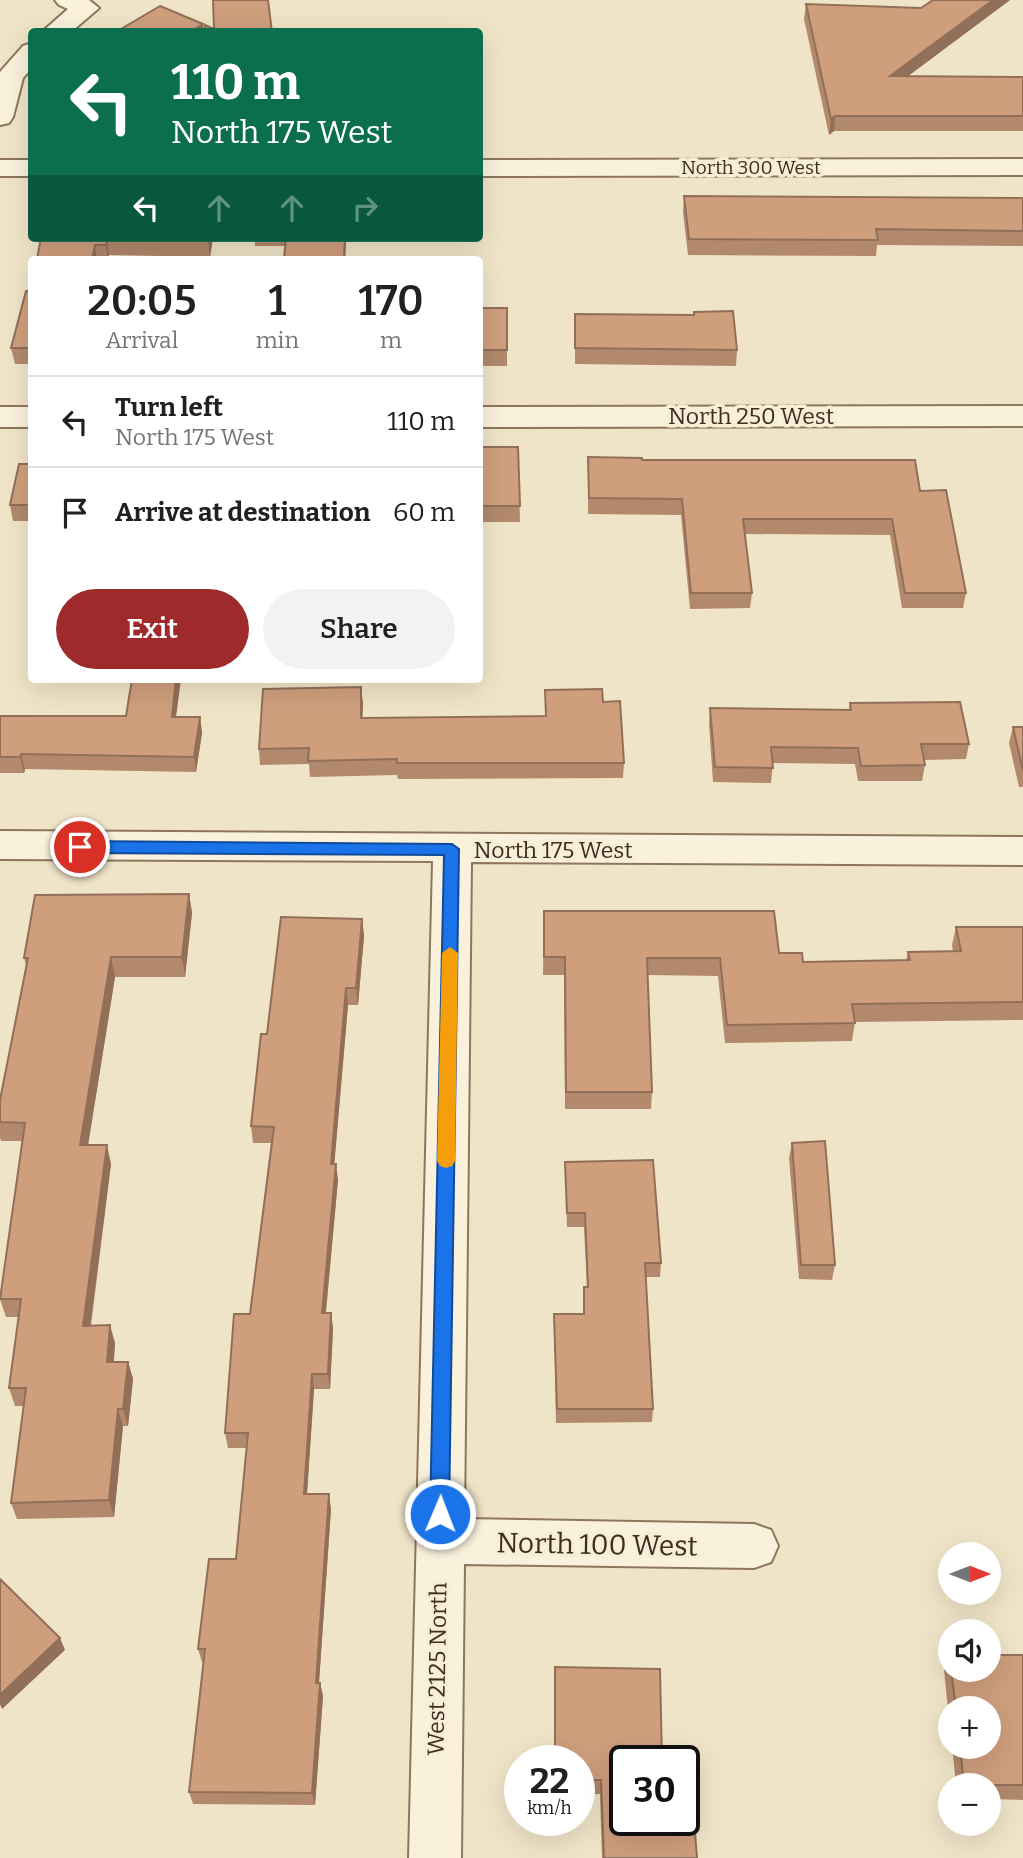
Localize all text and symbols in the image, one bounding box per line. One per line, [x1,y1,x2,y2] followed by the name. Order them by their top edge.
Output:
[171,53,300,112] text: 110 m
[56,56,147,147] icon: left
[171,113,392,151] text: North 175 West
[681,156,821,179] street label: North 300 West
[127,189,165,227] icon: left
[200,189,238,227] icon: ahead
[273,189,311,227] icon: ahead
[346,189,384,227] icon: right
[87,276,196,326] text: 20:05
[268,276,286,326] text: 1
[358,276,424,326] text: 170
[105,326,178,354] text: Arrival
[256,326,299,354] text: min
[380,326,402,354] text: m
[115,392,223,423] text: Turn left
[668,402,834,430] street label: North 250 West
[56,403,94,441] icon: left
[387,406,455,437] text: 110 m
[115,423,274,451] text: North 175 West
[56,494,94,532] icon: arrive
[115,497,370,528] text: Arrive at destination
[393,497,455,528] text: 60 m
[56,589,249,669] button: Exit
[263,589,455,669] button: Share
[50,817,110,877] pin
[61,828,99,866] icon: arrive
[473,836,633,864] street label: North 175 West
[403,1477,477,1551] position arrow
[496,1526,698,1563] street label: North 100 West
[938,1542,1001,1605] north arrow
[938,1542,1001,1836] map controls
[421,1582,453,1756] street label: West 2125 North
[938,1619,1001,1682] button: sound
[938,1696,1001,1759] button: +
[609,1745,700,1836] speed limit sign: 30
[530,1760,569,1802] text: 22
[938,1773,1001,1836] button: −
[527,1797,572,1819] text: km/h

